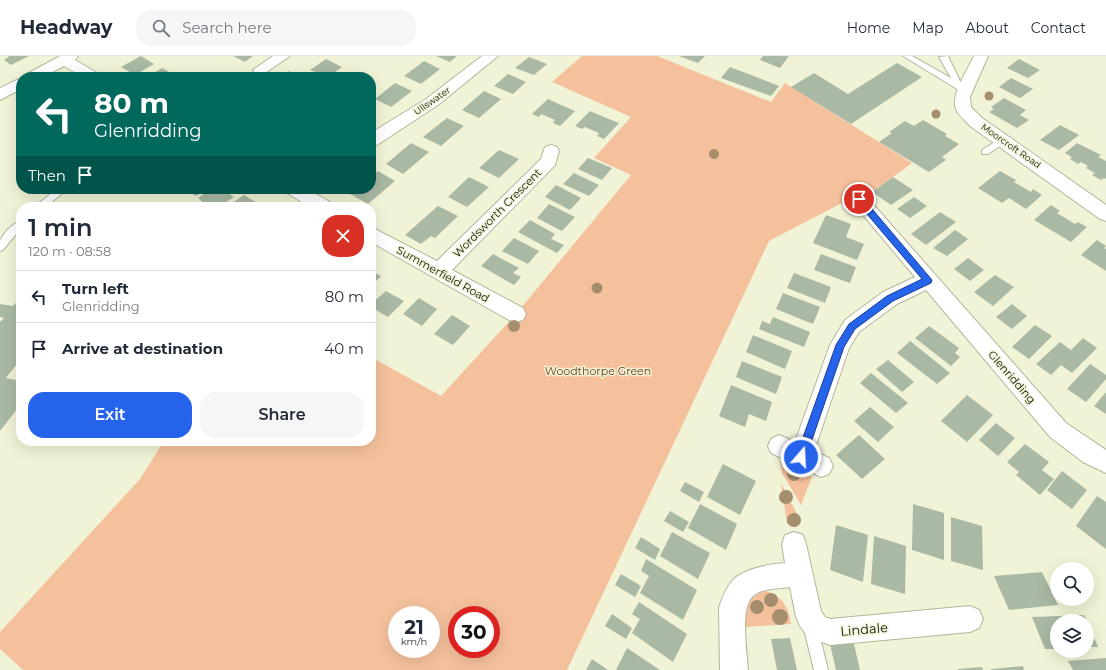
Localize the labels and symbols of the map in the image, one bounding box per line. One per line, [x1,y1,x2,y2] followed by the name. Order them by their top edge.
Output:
[411,84,452,117] street label: Ullswater
[979,121,1043,170] street label: Moorcroft Road
[450,165,545,260] street label: Wordsworth Crescent
[842,182,876,216] pin
[394,243,492,305] street label: Summerfield Road
[985,348,1039,406] street label: Glenridding
[545,364,651,378] park label: Woodthorpe Green
[780,436,822,478] position arrow
[448,606,500,658] speed limit sign: 30
[840,619,889,639] street label: Lindale

